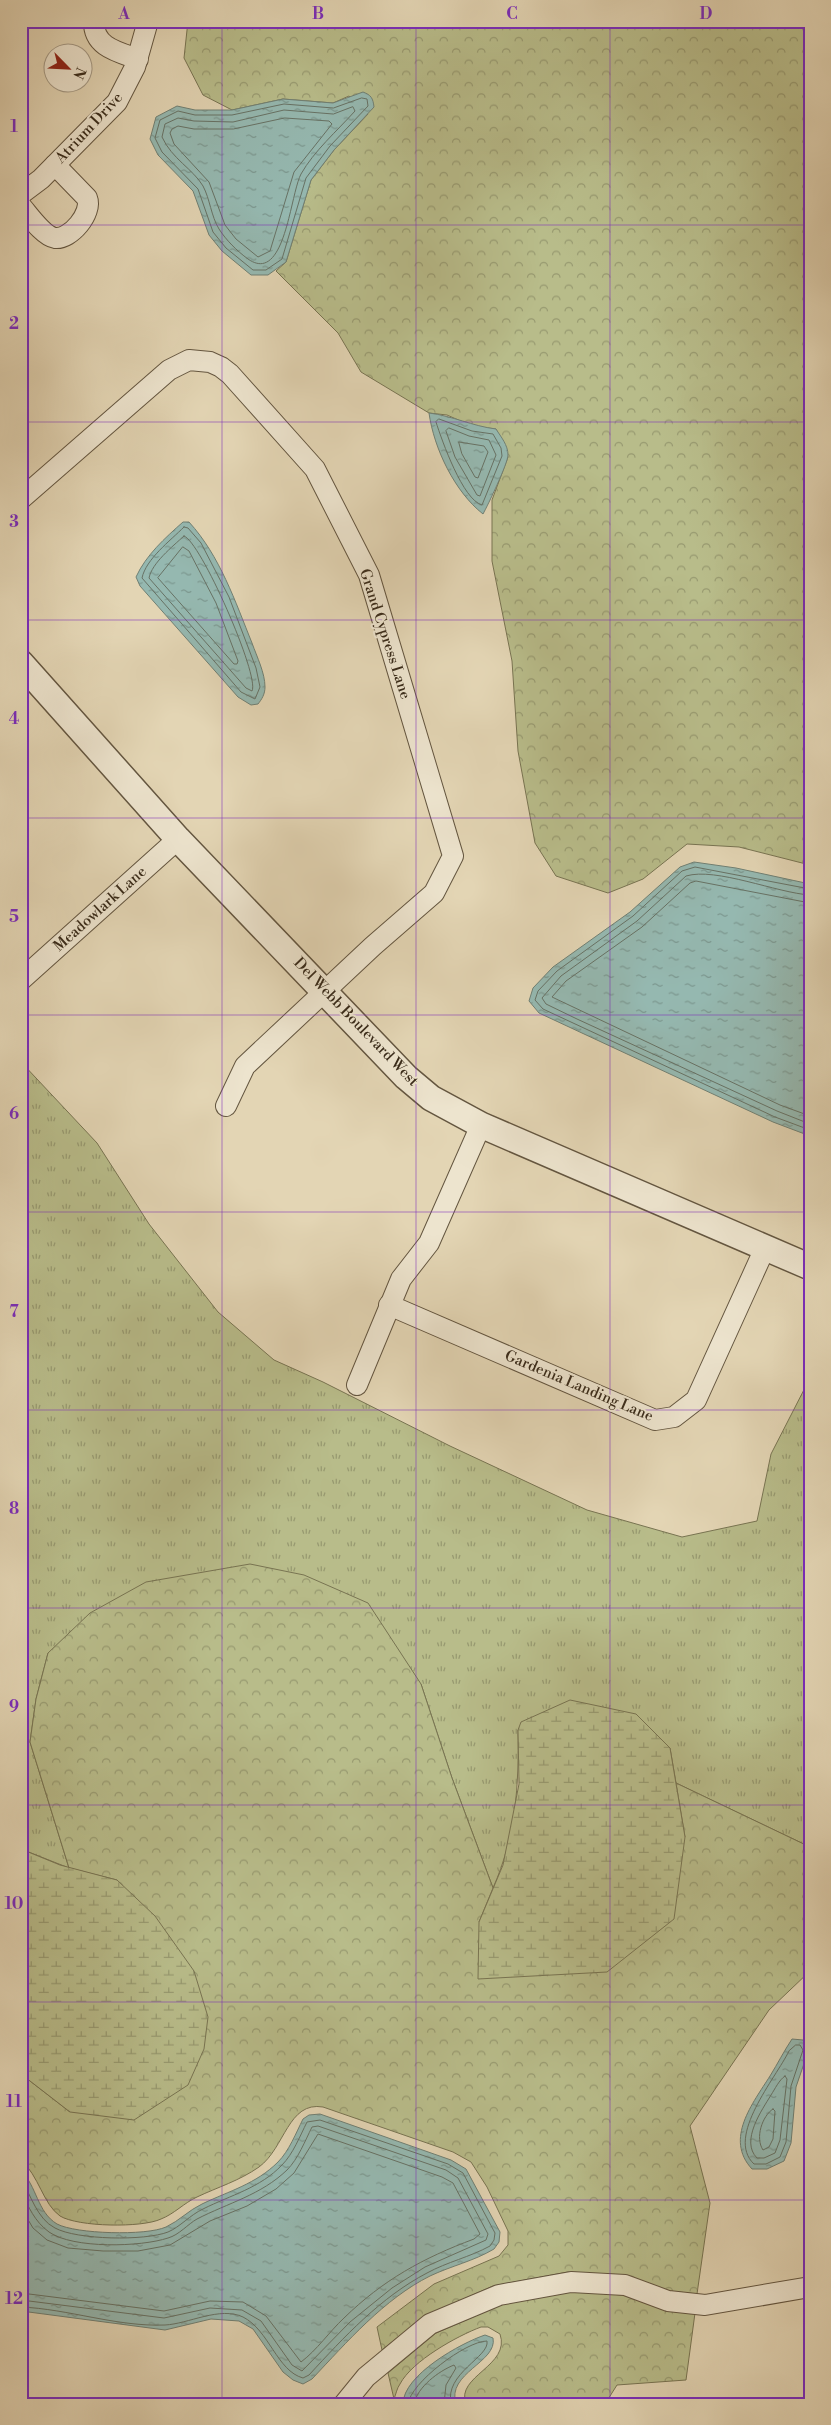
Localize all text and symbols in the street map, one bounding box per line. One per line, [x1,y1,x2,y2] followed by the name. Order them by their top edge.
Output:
[117,4,130,24] text: A
[312,4,324,24] text: B
[506,4,518,24] text: C
[700,4,713,24] text: D
[42,42,92,92] north arrow
[68,64,89,82] text: N
[51,88,127,168] street label: Atrium Drive
[10,117,18,137] text: 1
[9,314,19,334] text: 2
[9,512,19,532] text: 3
[355,566,415,702] street label: Grand Cypress Lane
[9,709,20,729] text: 4
[50,862,150,956] street label: Meadowlark Lane
[9,907,19,927] text: 5
[289,954,423,1091] street label: Del Webb Boulevard West
[9,1104,19,1124] text: 6
[9,1302,19,1322] text: 7
[502,1346,656,1426] street label: Gardenia Landing Lane
[9,1499,19,1519] text: 8
[9,1697,19,1717] text: 9
[5,1894,23,1914] text: 10
[6,2092,22,2112] text: 11
[5,2289,23,2309] text: 12

